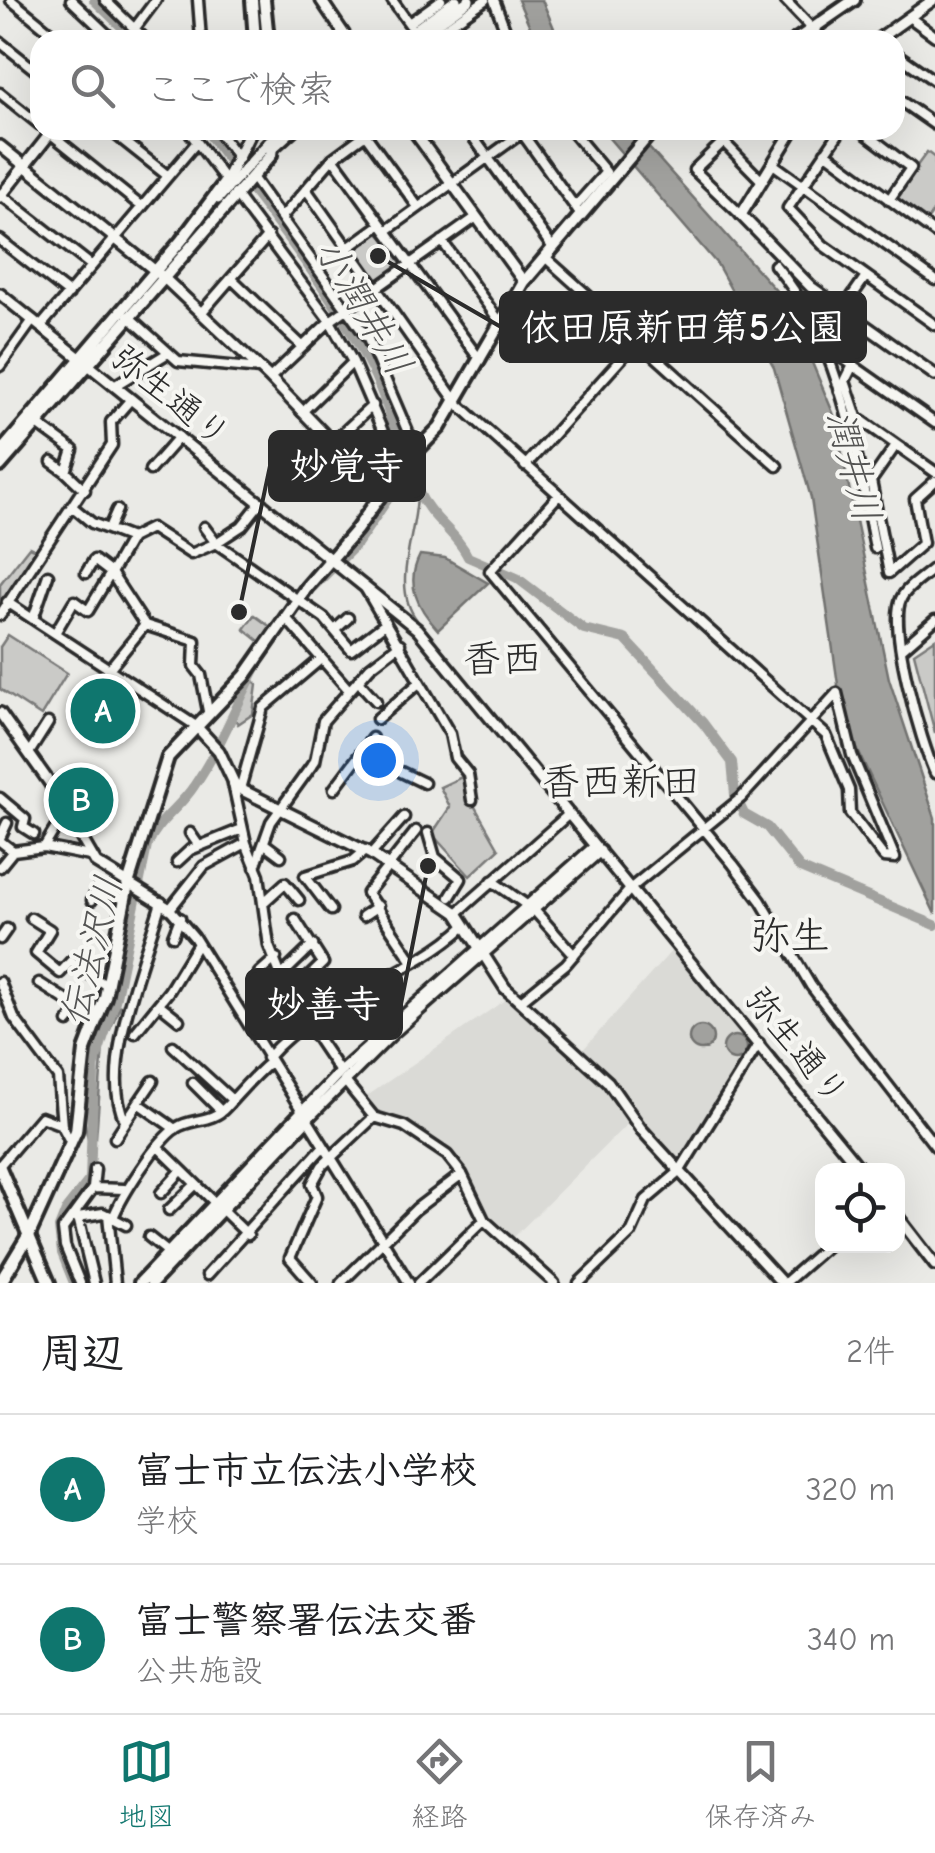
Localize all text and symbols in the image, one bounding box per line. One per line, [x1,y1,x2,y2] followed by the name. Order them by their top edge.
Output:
[30,30,905,140] search box
[65,58,120,113] icon: search
[145,68,335,112] text: ここで検索
[305,231,421,383] water label: 小潤井川
[501,293,865,361] callout: 依田原新田第5公園
[521,306,845,350] text: 依田原新田第5公園
[104,336,238,456] street label: 弥生通り
[817,405,889,527] water label: 潤井川
[270,432,424,500] callout: 妙覚寺
[290,445,404,489] text: 妙覚寺
[462,636,542,682] district label: 香西
[70,674,136,748] pin: A
[353,735,404,786] your location
[541,759,701,805] district label: 香西新田
[48,762,114,838] pin: B
[52,872,132,1030] water label: 伝法沢川
[750,913,830,959] district label: 弥生
[247,970,401,1038] callout: 妙善寺
[737,979,857,1113] street label: 弥生通り
[267,983,381,1027] text: 妙善寺
[815,1163,905,1253] map controls
[815,1163,905,1253] button: locate
[40,1329,124,1378] text: 周辺
[846,1333,895,1370] text: 2件
[135,1449,477,1493] text: 富士市立伝法小学校
[64,1471,81,1508] text: A
[805,1471,895,1508] text: 320 m
[135,1502,199,1539] text: 学校
[135,1599,477,1643] text: 富士警察署伝法交番
[63,1621,82,1658] text: B
[807,1621,895,1658] text: 340 m
[135,1652,263,1689] text: 公共施設
[118,1734,175,1834] tab: 地図
[411,1734,468,1834] tab: 経路
[704,1734,817,1834] tab: 保存済み

